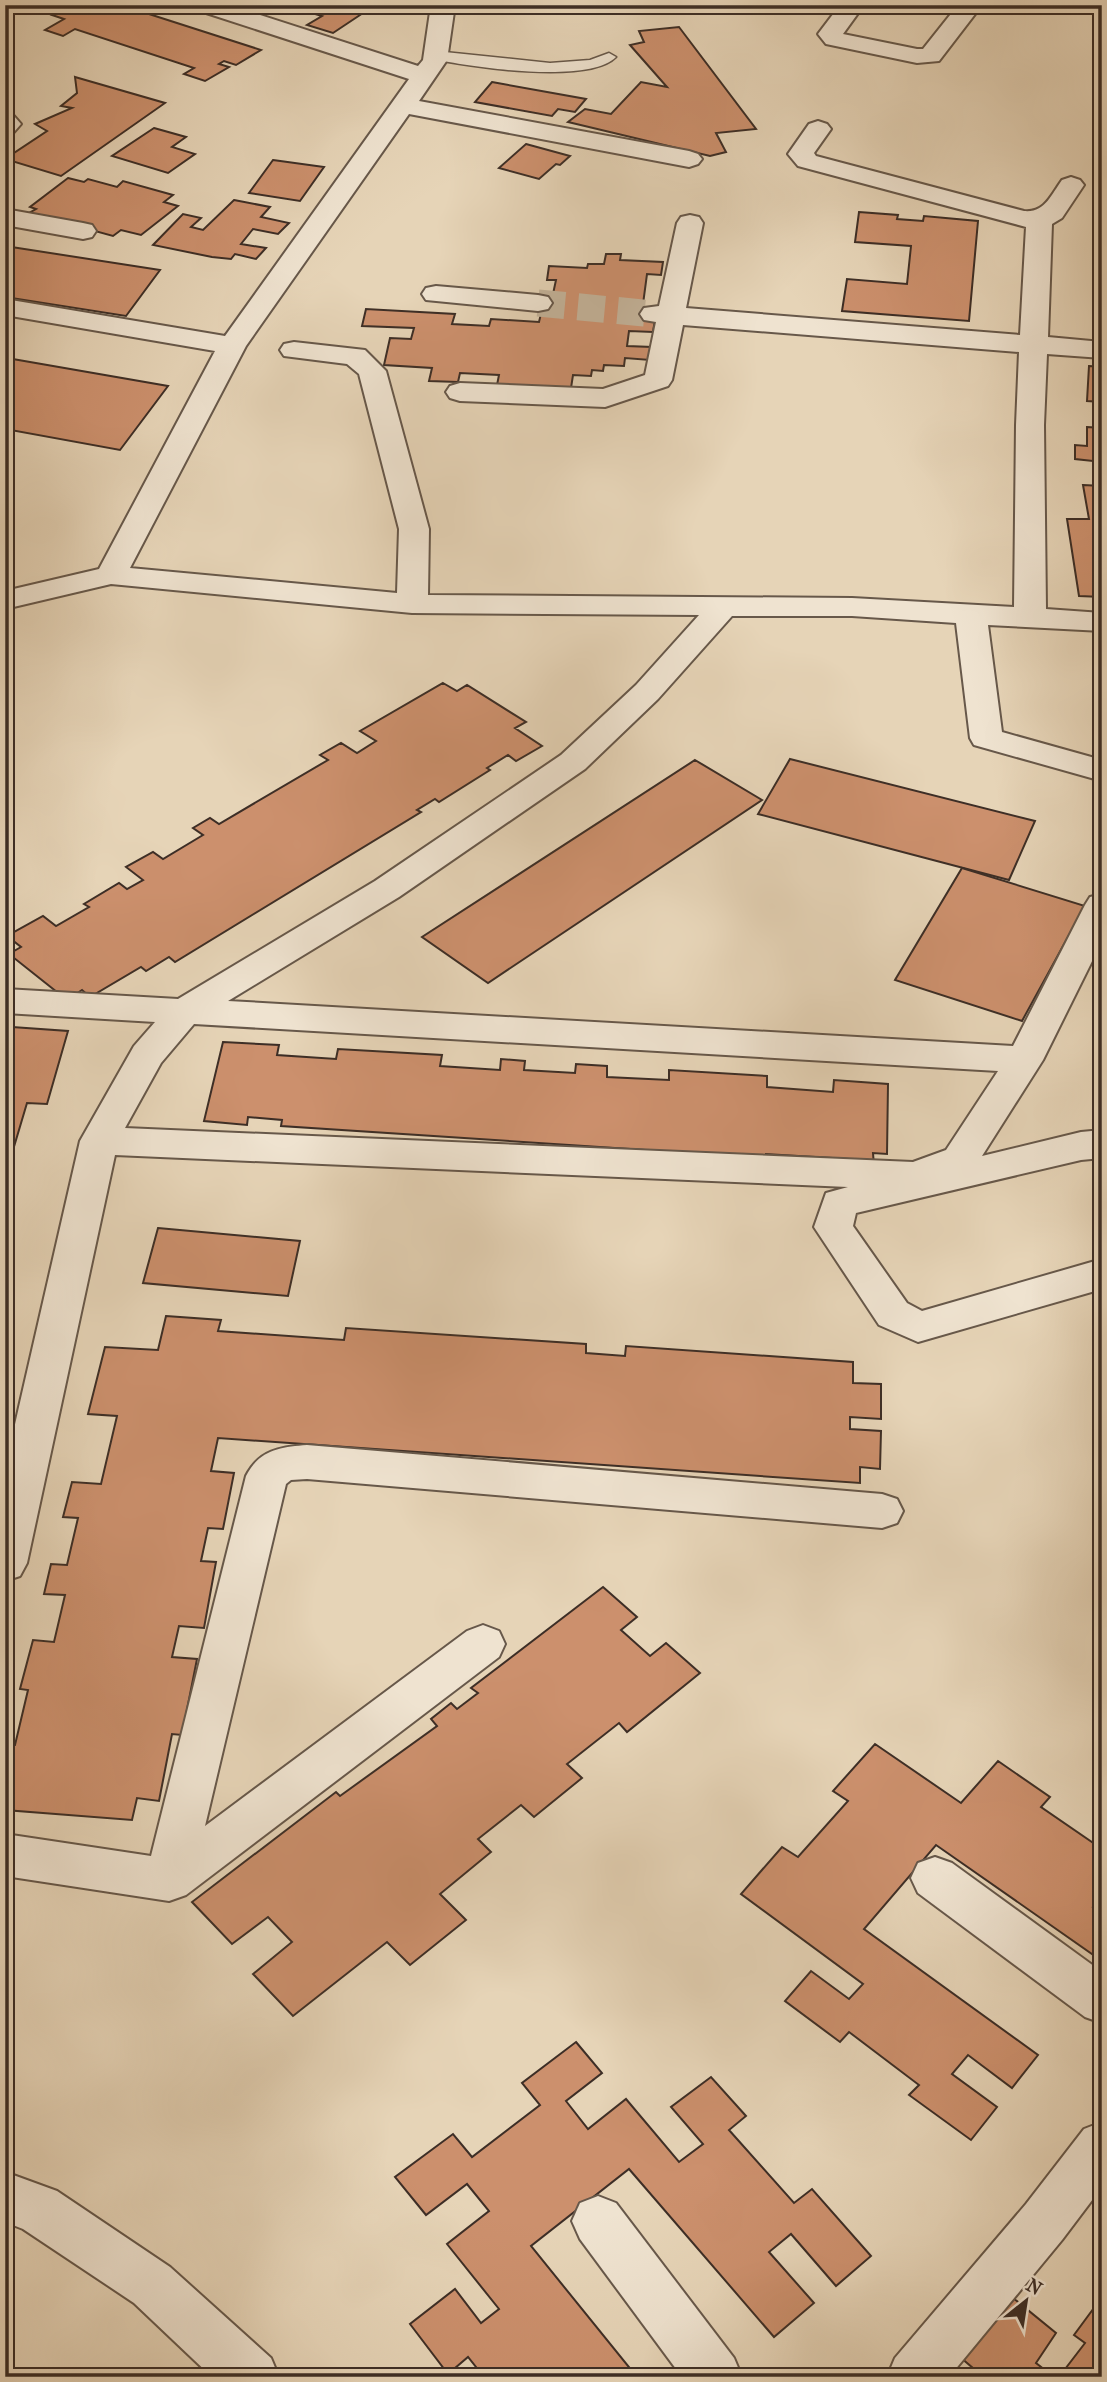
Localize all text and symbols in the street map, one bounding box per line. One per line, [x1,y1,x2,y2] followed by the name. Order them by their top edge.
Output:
[992,2266,1062,2336] north arrow
[1022,2274,1046,2301] text: N

